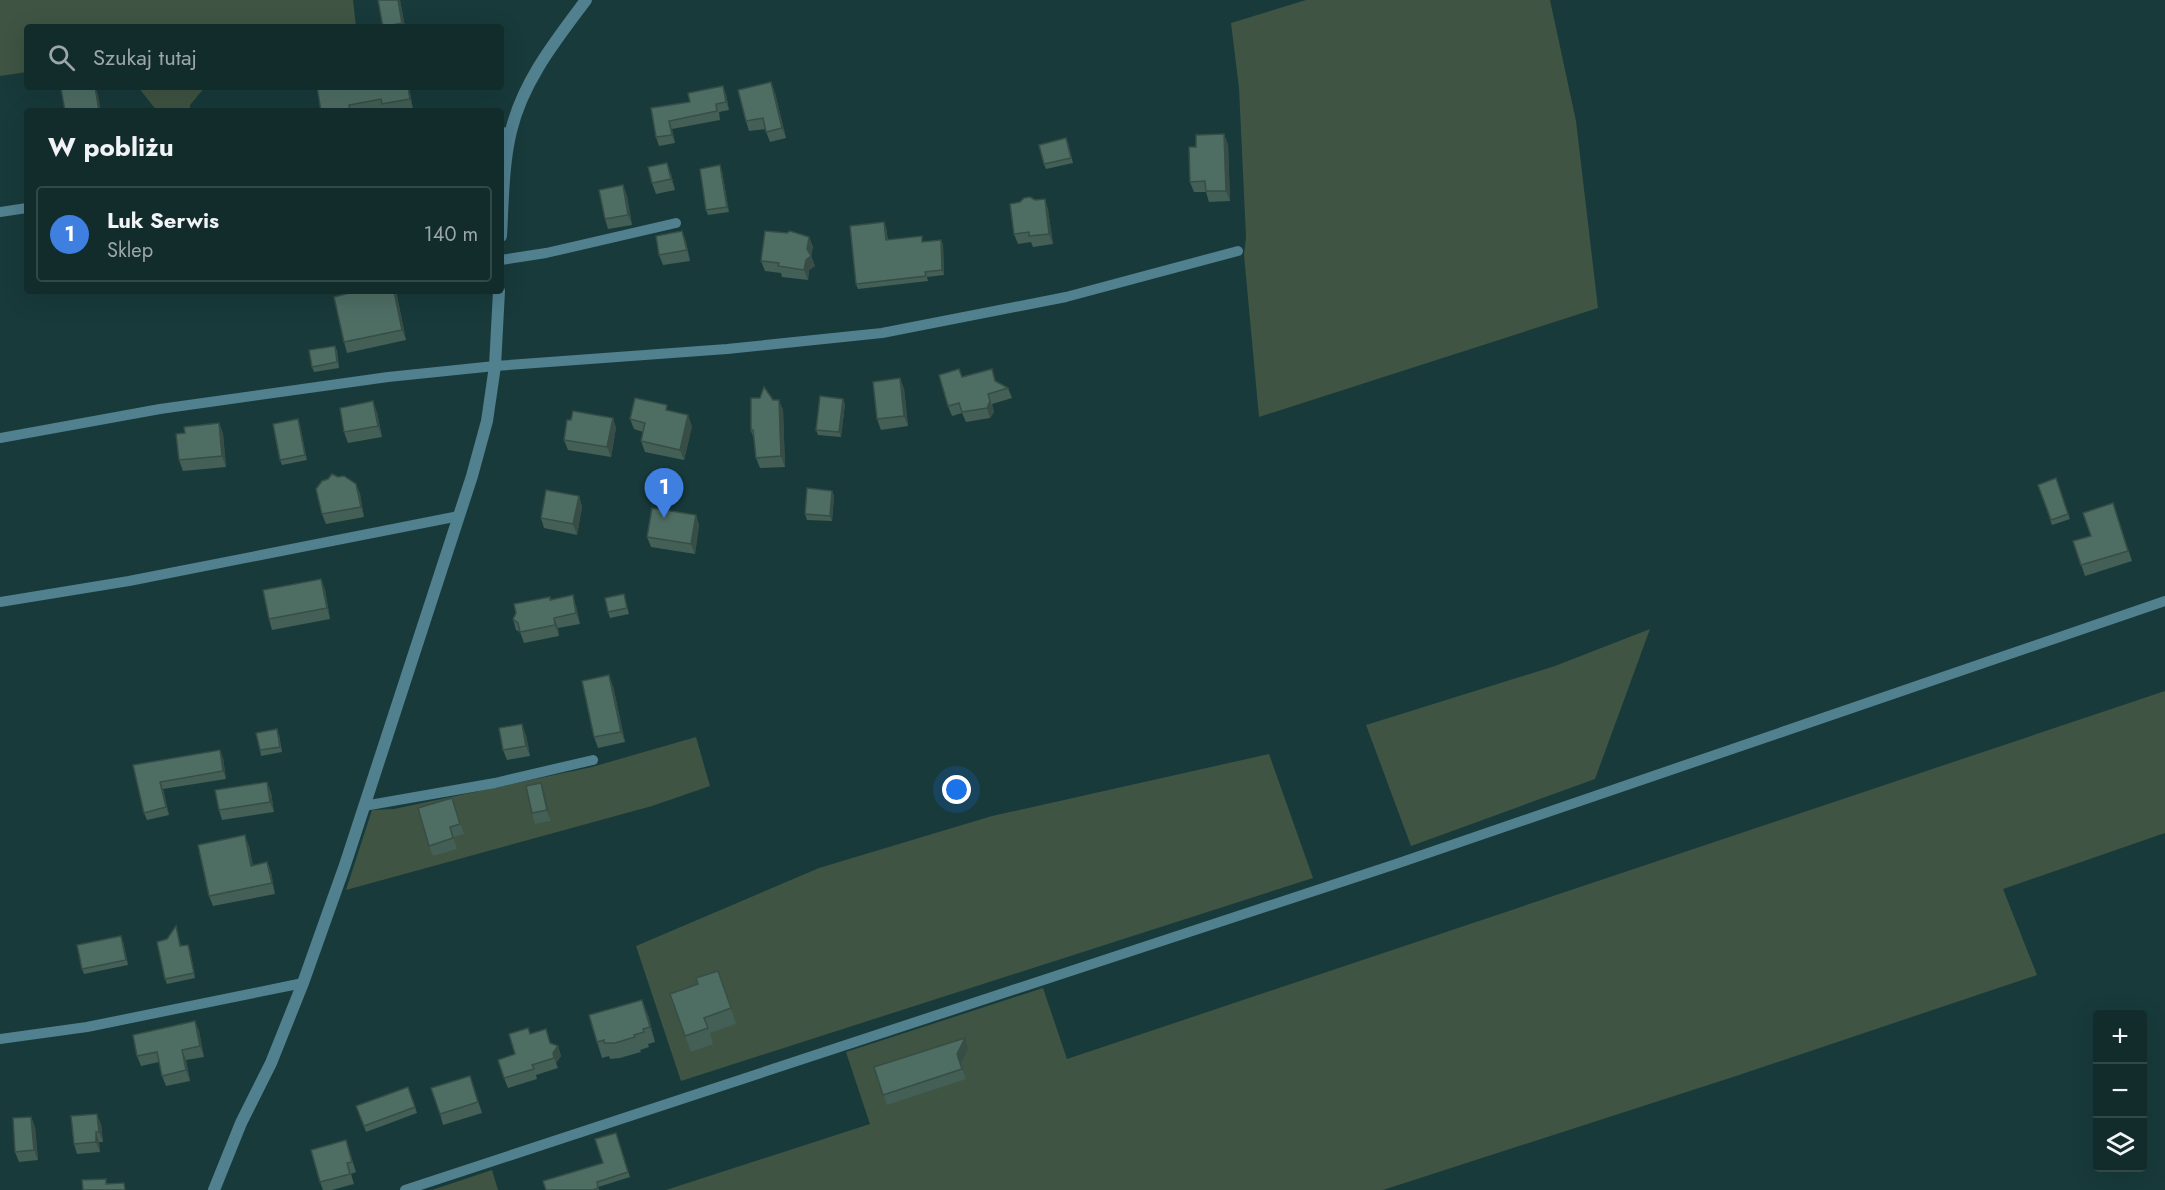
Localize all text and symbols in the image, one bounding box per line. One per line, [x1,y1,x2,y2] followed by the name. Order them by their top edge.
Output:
[24,24,504,90] search box
[45,41,78,74] icon: search
[93,41,197,73] text: Szukaj tutaj
[48,128,174,166] text: W pobliżu
[107,204,219,236] text: Luk Serwis
[64,220,75,249] text: 1
[424,220,478,249] text: 140 m
[107,236,153,265] text: Sklep
[644,468,684,518] pin: 1
[942,775,971,804] your location
[2093,1010,2147,1172] map controls
[2093,1010,2147,1064] button: +
[2093,1064,2147,1118] button: −
[2093,1118,2147,1172] button: layers

